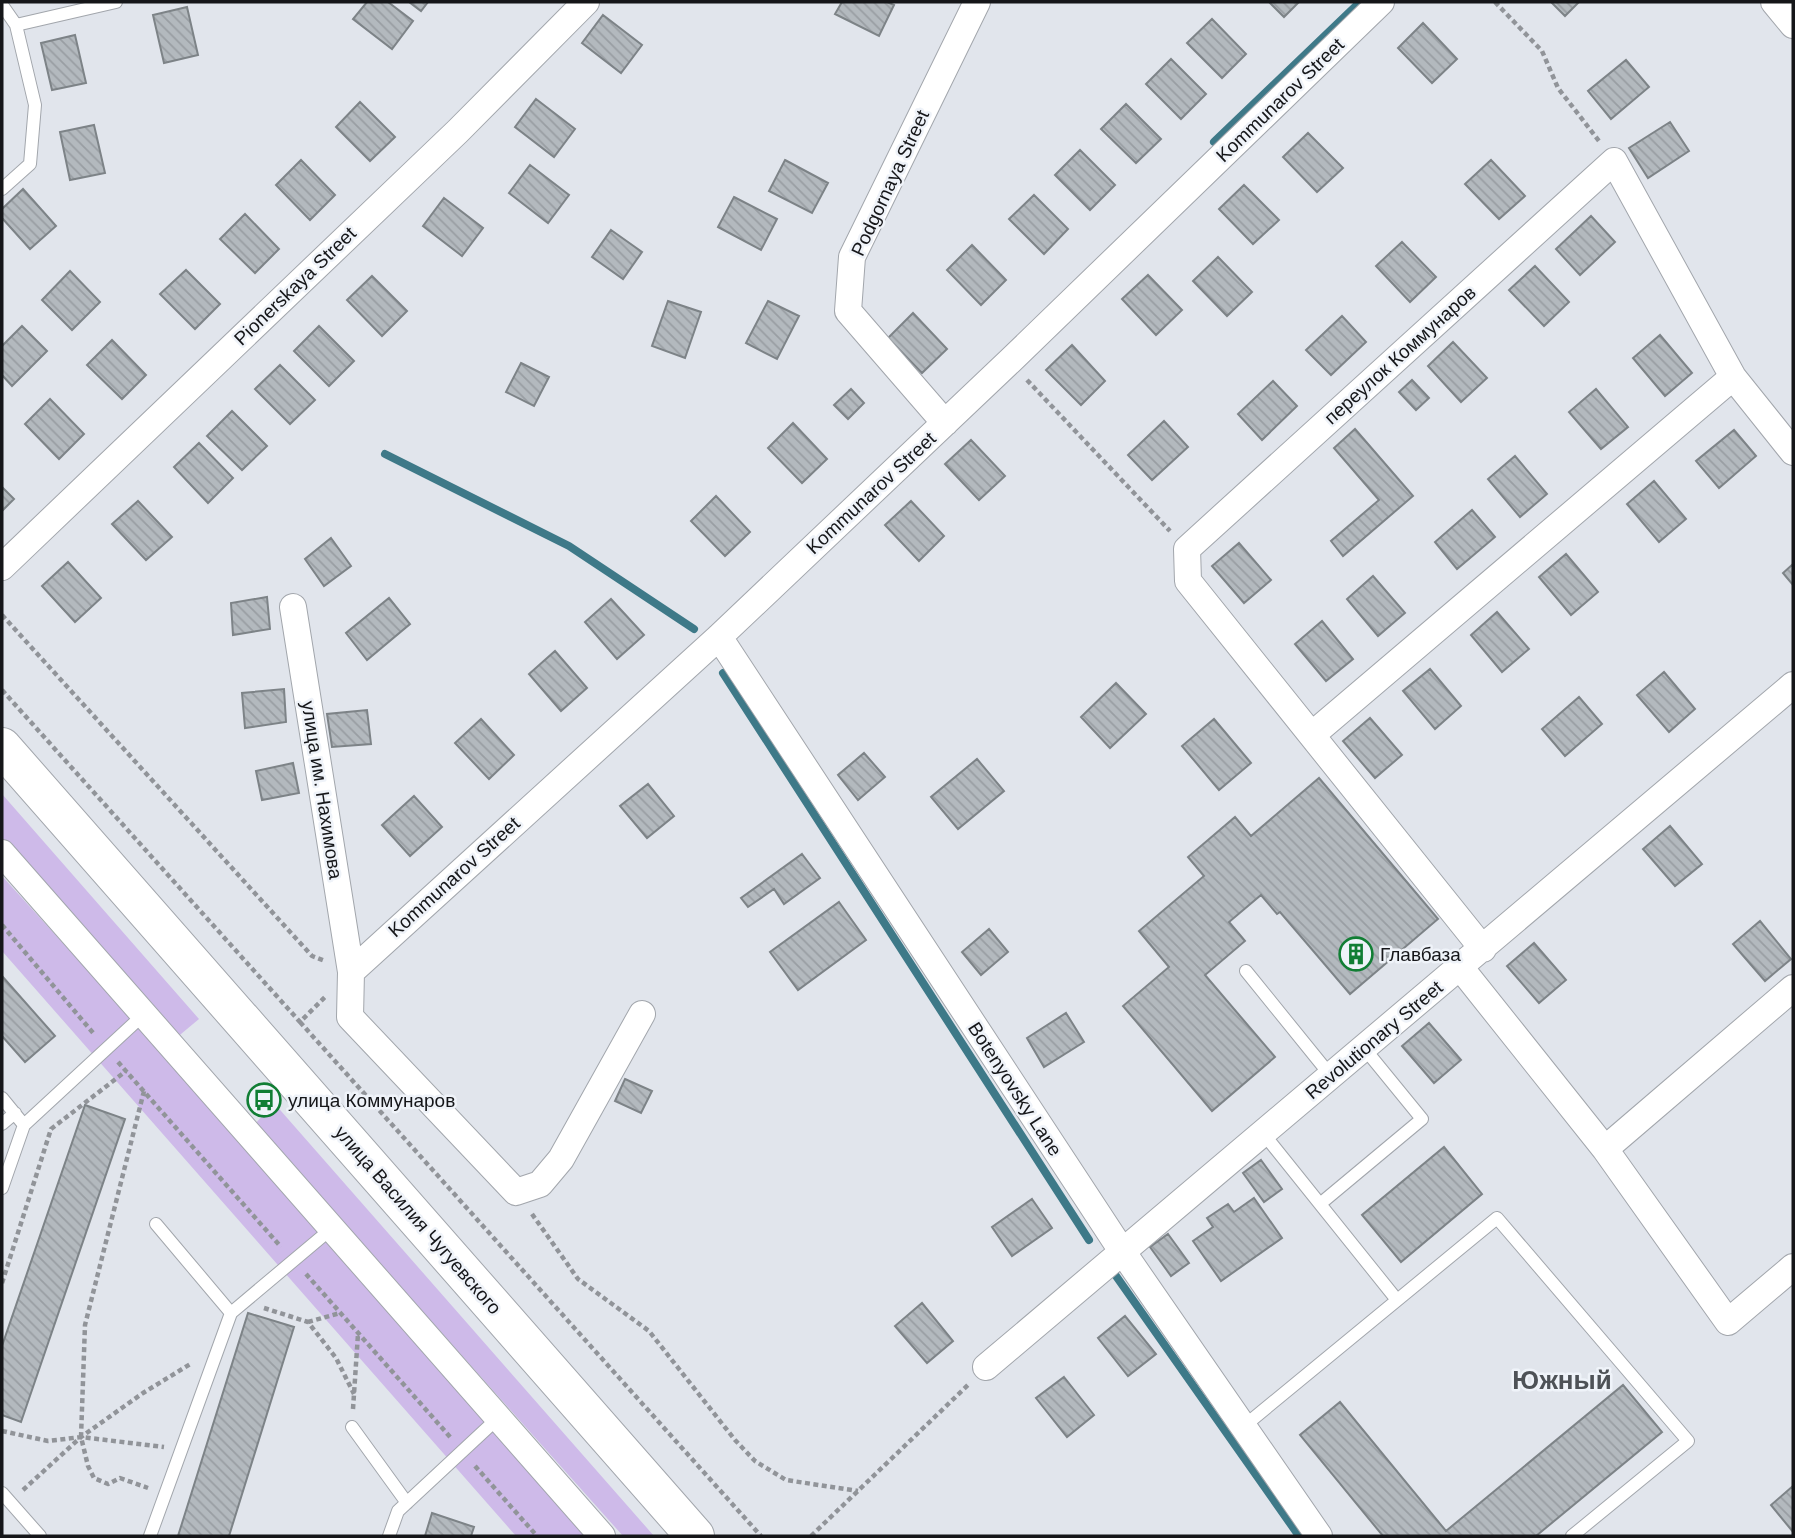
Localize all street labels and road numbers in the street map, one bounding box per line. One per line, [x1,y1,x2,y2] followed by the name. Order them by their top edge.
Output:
[1212,33,1349,166] street label: Kommunarov Street
[847,106,933,259] street label: Podgornaya Street
[230,222,361,349] street label: Pionerskaya Street
[1320,282,1480,428] street label: переулок Коммунаров
[802,427,940,558] street label: Kommunarov Street
[298,699,347,881] street label: улица им. Нахимова
[384,812,524,941] street label: Kommunarov Street
[1301,976,1447,1103] street label: Revolutionary Street
[964,1018,1066,1160] street label: Botenyovsky Lane
[330,1122,506,1318] street label: улица Василия Чугуевского

